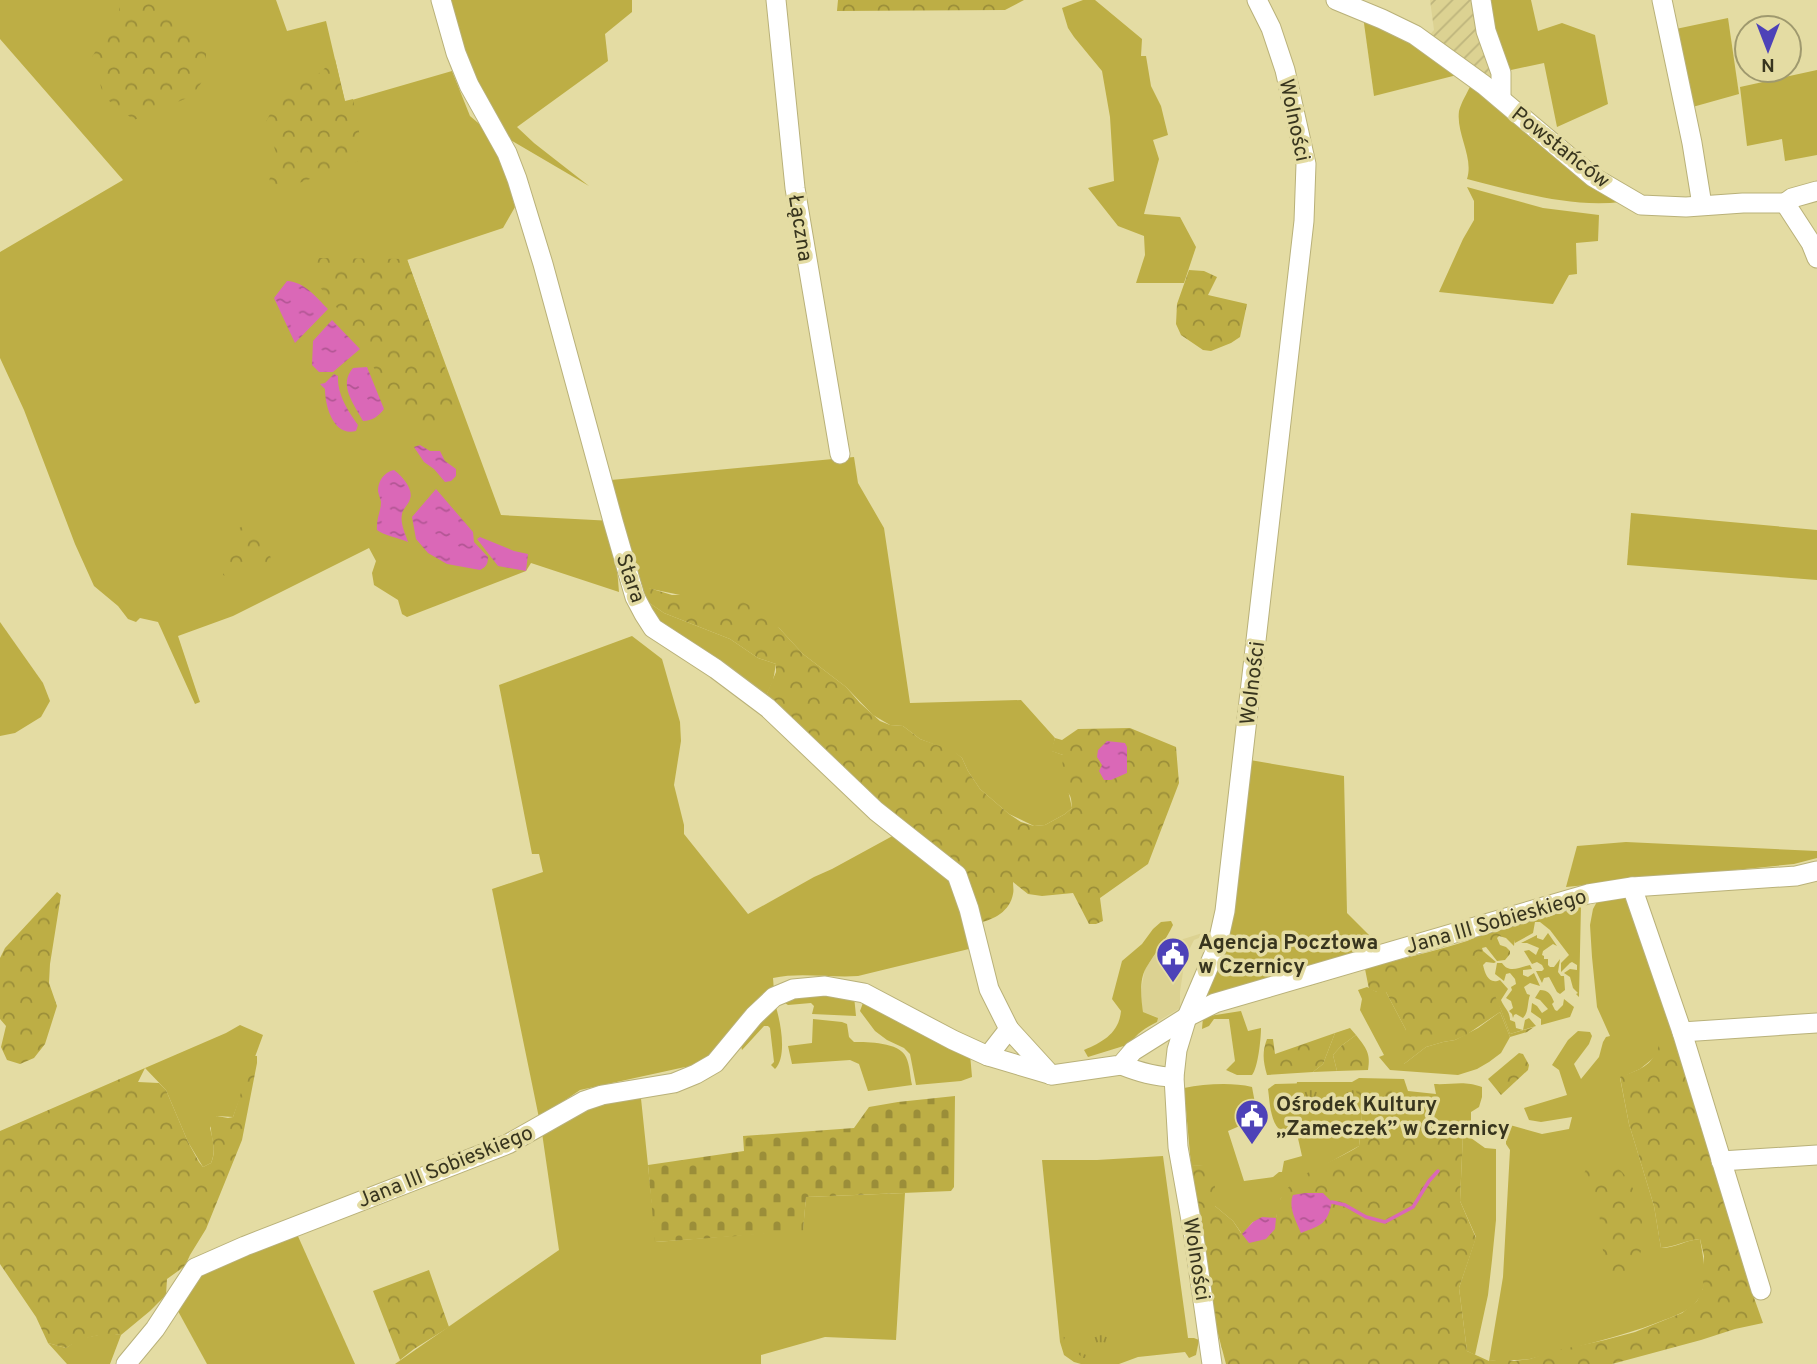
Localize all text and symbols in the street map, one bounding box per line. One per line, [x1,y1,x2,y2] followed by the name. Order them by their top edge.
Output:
[1733,14,1803,84] north arrow
[1761,52,1775,76] text: N
[1272,77,1315,164] street label: Wolności
[1505,101,1615,195] street label: Powstańców
[781,193,818,263] street label: Łączna
[609,550,651,607] street label: Stara
[1235,640,1272,726] street label: Wolności
[1403,884,1590,961] street label: Jana III Sobieskiego
[1198,930,1378,981] place label: Agencja Pocztowa w Czernicy
[1154,935,1192,984] public building icon: Agencja Pocztowa w Czernicy
[1276,1092,1510,1143] place label: Ośrodek Kultury „Zameczek” w Czernicy
[1233,1097,1271,1146] public building icon: Ośrodek Kultury „Zameczek” w Czernicy
[354,1120,537,1215] street label: Jana III Sobieskiego
[1176,1216,1215,1303] street label: Wolności

